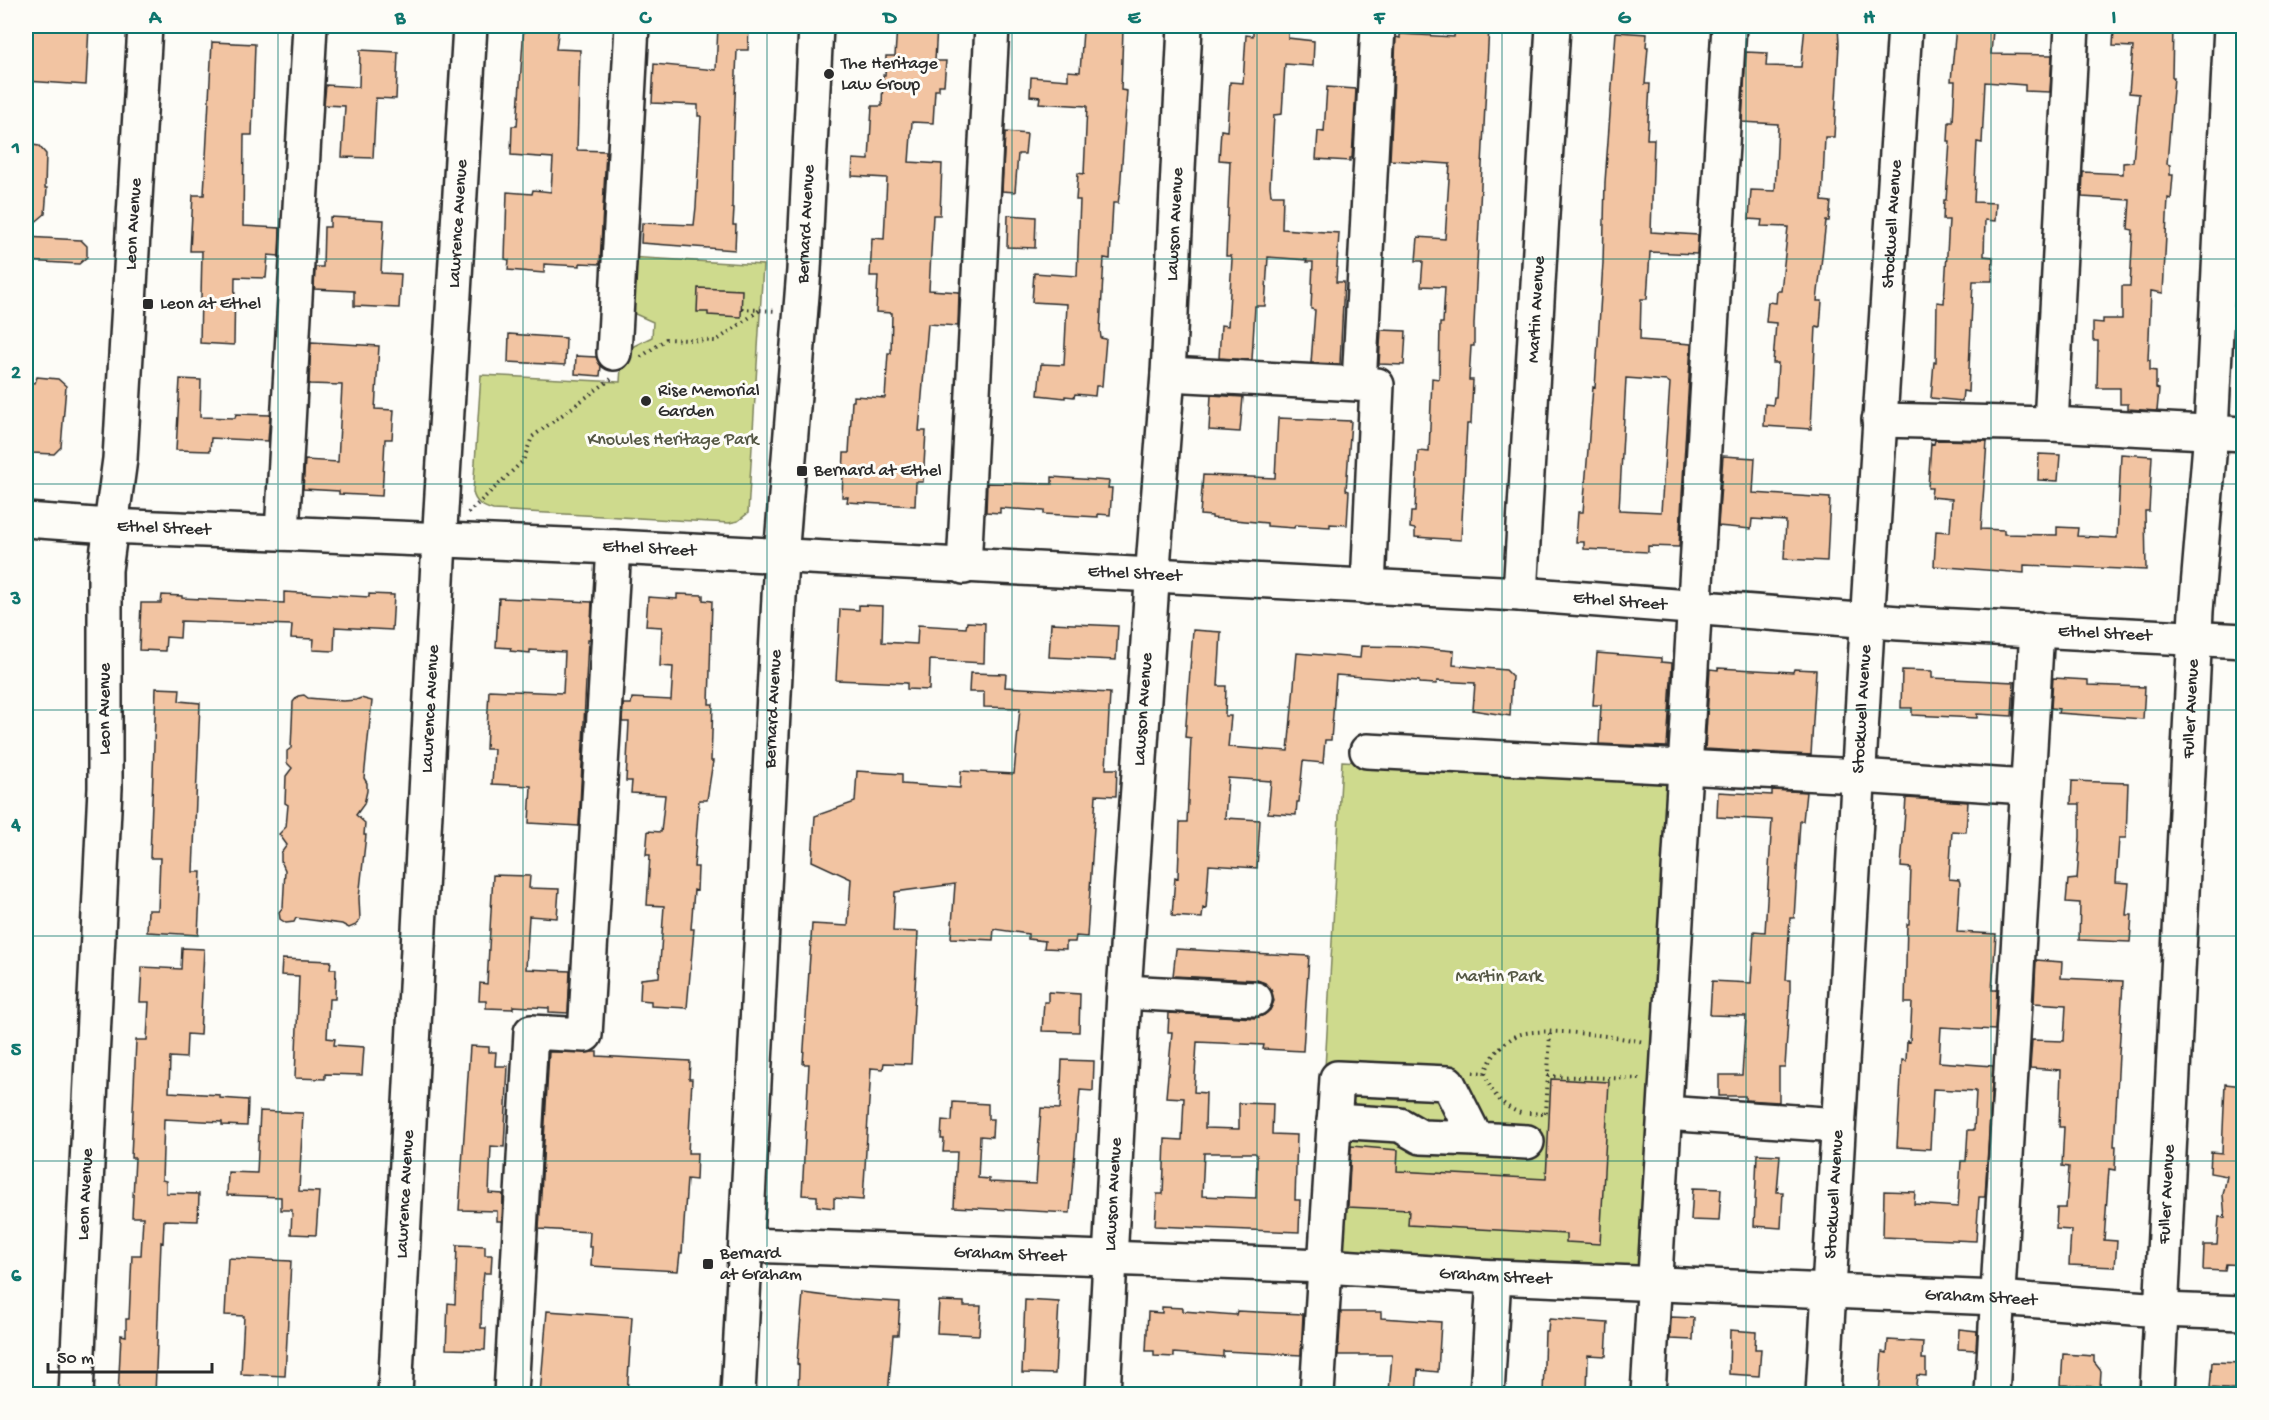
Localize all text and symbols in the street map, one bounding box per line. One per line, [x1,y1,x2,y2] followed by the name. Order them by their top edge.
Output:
[148,8,163,31] text: A
[394,8,406,31] text: B
[639,8,653,31] text: C
[881,8,897,31] text: D
[1128,8,1142,31] text: E
[1373,8,1386,31] text: F
[1618,8,1632,31] text: G
[1863,8,1875,31] text: H
[2112,8,2117,31] text: I
[840,54,939,96] place label: The Heritage Law Group
[822,67,836,81] marker: The Heritage Law Group
[11,138,20,161] text: 1
[444,158,473,289] street label: Lawrence Avenue
[1878,158,1907,289] street label: Stockwell Avenue
[792,164,820,285] street label: Bernard Avenue
[1162,166,1189,282] street label: Lawson Avenue
[120,177,147,271] street label: Leon Avenue
[1523,255,1550,364] street label: Martin Avenue
[160,294,261,315] place label: Leon at Ethel
[141,297,155,311] marker: Leon at Ethel
[11,363,21,386] text: 2
[658,381,760,423] place label: Rise Memorial Garden
[639,394,653,408] marker: Rise Memorial Garden
[587,430,761,451] park label: Knowles Heritage Park
[813,461,942,482] place label: Bernard at Ethel
[795,464,809,478] marker: Bernard at Ethel
[116,516,213,541] street label: Ethel Street
[602,536,698,562] street label: Ethel Street
[1087,561,1184,587] street label: Ethel Street
[1572,588,1669,616] street label: Ethel Street
[10,589,21,612] text: 3
[2057,621,2154,647] street label: Ethel Street
[417,643,444,774] street label: Lawrence Avenue
[1848,644,1877,774] street label: Stockwell Avenue
[760,648,787,770] street label: Bernard Avenue
[1129,651,1158,767] street label: Lawson Avenue
[2178,658,2204,760] street label: Fuller Avenue
[95,662,116,755] street label: Leon Avenue
[10,815,21,838] text: 4
[1455,967,1545,988] park label: Martin Park
[11,1040,22,1063] text: 5
[392,1129,419,1259] street label: Lawrence Avenue
[1820,1129,1849,1259] street label: Stockwell Avenue
[1100,1136,1127,1252] street label: Lawson Avenue
[2154,1143,2180,1246] street label: Fuller Avenue
[73,1147,98,1241] street label: Leon Avenue
[953,1242,1068,1267] street label: Graham Street
[719,1244,802,1286] place label: Bernard at Graham
[701,1257,715,1271] marker: Bernard at Graham
[1438,1263,1554,1290] street label: Graham Street
[11,1266,22,1289] text: 6
[1924,1284,2039,1312] street label: Graham Street
[48,1336,212,1374] scale bar
[57,1349,94,1370] text: 50 m

